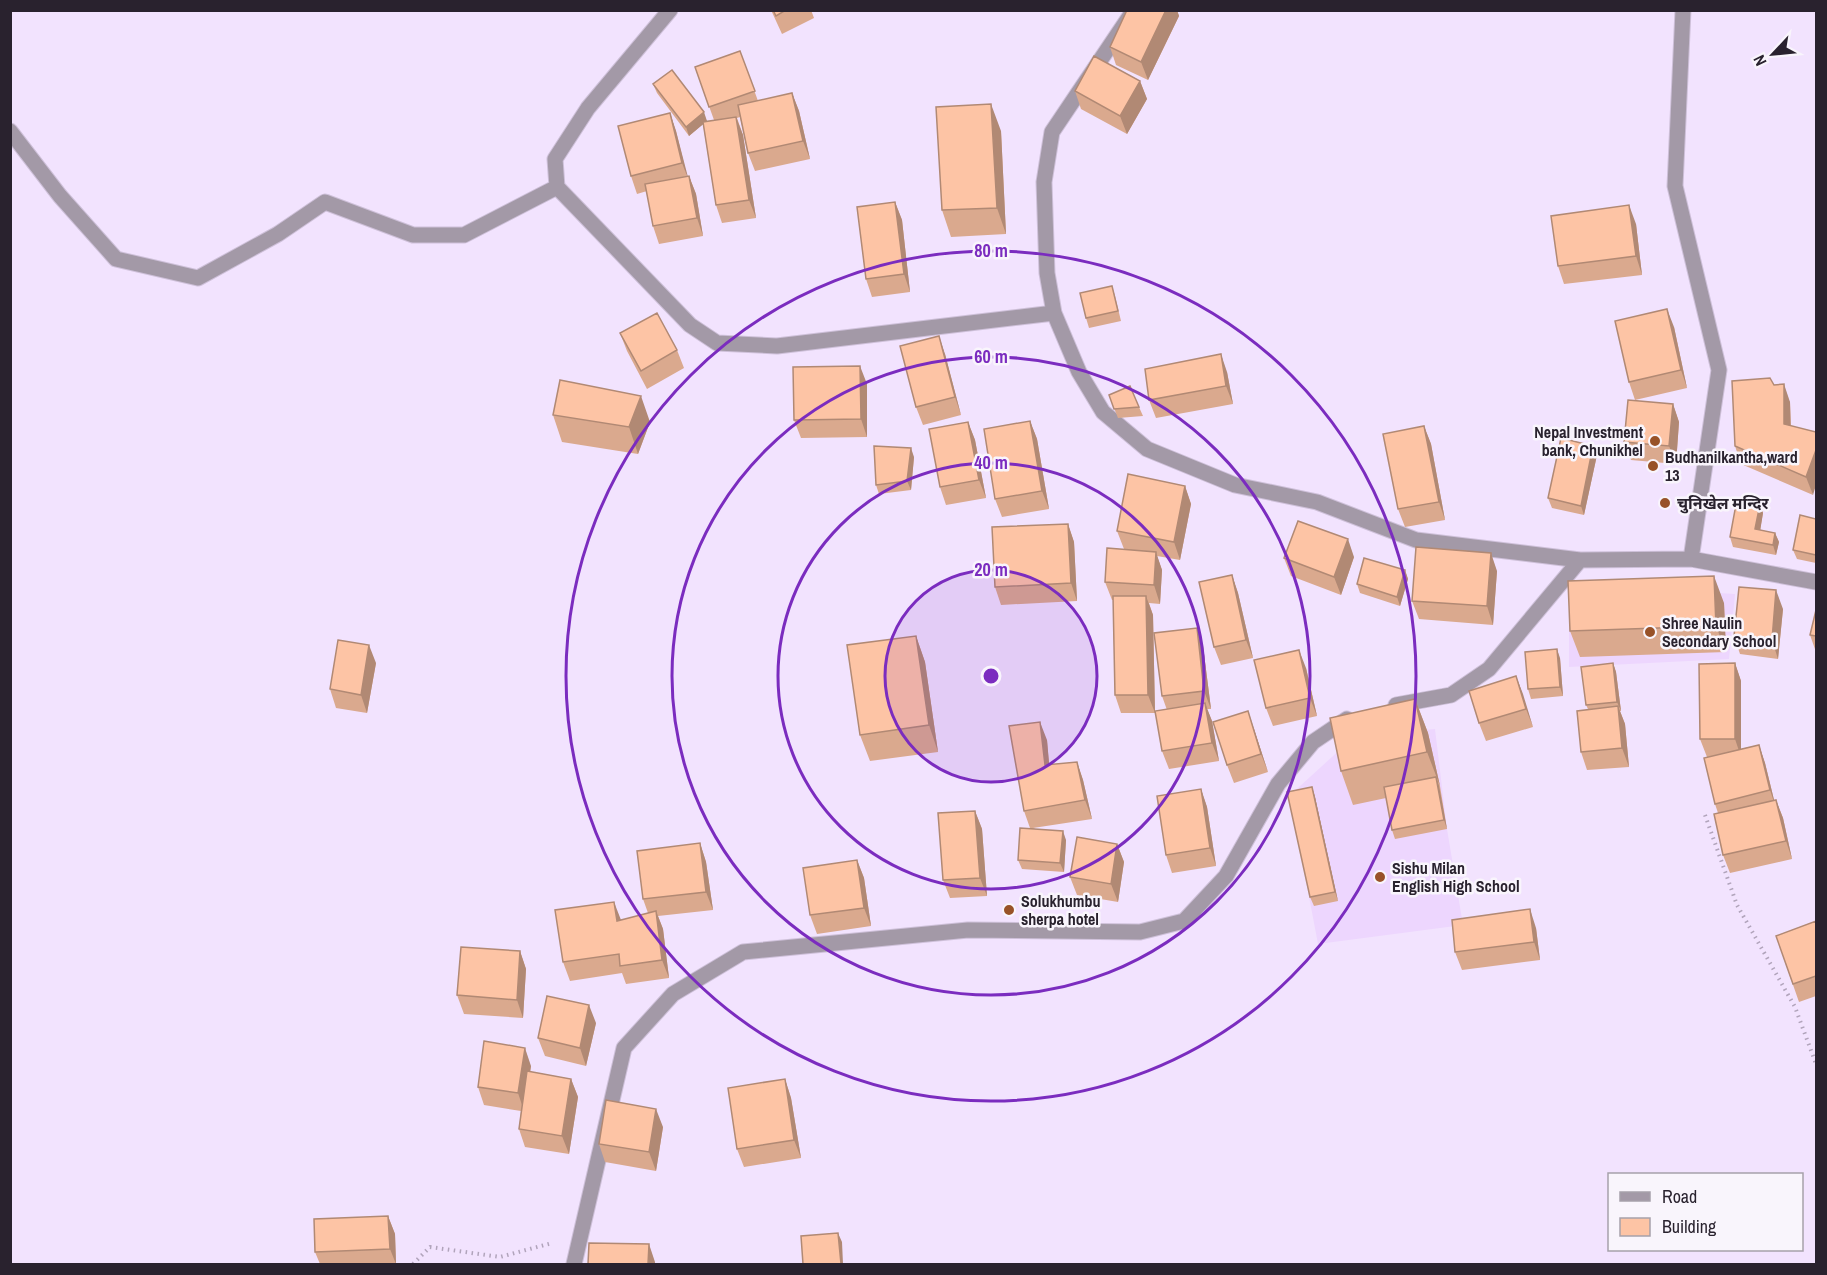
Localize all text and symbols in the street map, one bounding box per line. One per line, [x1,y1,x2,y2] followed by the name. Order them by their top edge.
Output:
[1743,24,1803,84] north arrow
[1748,51,1771,70] text: N
[974,238,1008,263] text: 80 m
[974,344,1008,369] text: 60 m
[1534,421,1644,461] place label: Nepal Investment bank, Chunikhel
[1648,434,1662,448] marker: Nepal Investment bank, Chunikhel
[1665,446,1798,486] place label: Budhanilkantha,ward 13
[974,450,1008,475] text: 40 m
[1646,459,1660,473] marker: Budhanilkantha,ward 13
[1677,492,1769,514] place label: चुनिखेल मन्दिर
[1658,496,1672,510] marker: चुनिखेल मन्दिर
[974,557,1008,582] text: 20 m
[1662,612,1776,652] place label: Shree Naulin Secondary School
[1643,625,1657,639] marker: Shree Naulin Secondary School
[981,666,1001,686] centre of rings
[1392,857,1520,897] place label: Sishu Milan English High School
[1373,870,1387,884] marker: Sishu Milan English High School
[1021,890,1100,930] place label: Solukhumbu sherpa hotel
[1002,903,1016,917] marker: Solukhumbu sherpa hotel
[1608,1173,1803,1251] legend
[1662,1184,1697,1209] text: Road
[1662,1214,1717,1239] text: Building

